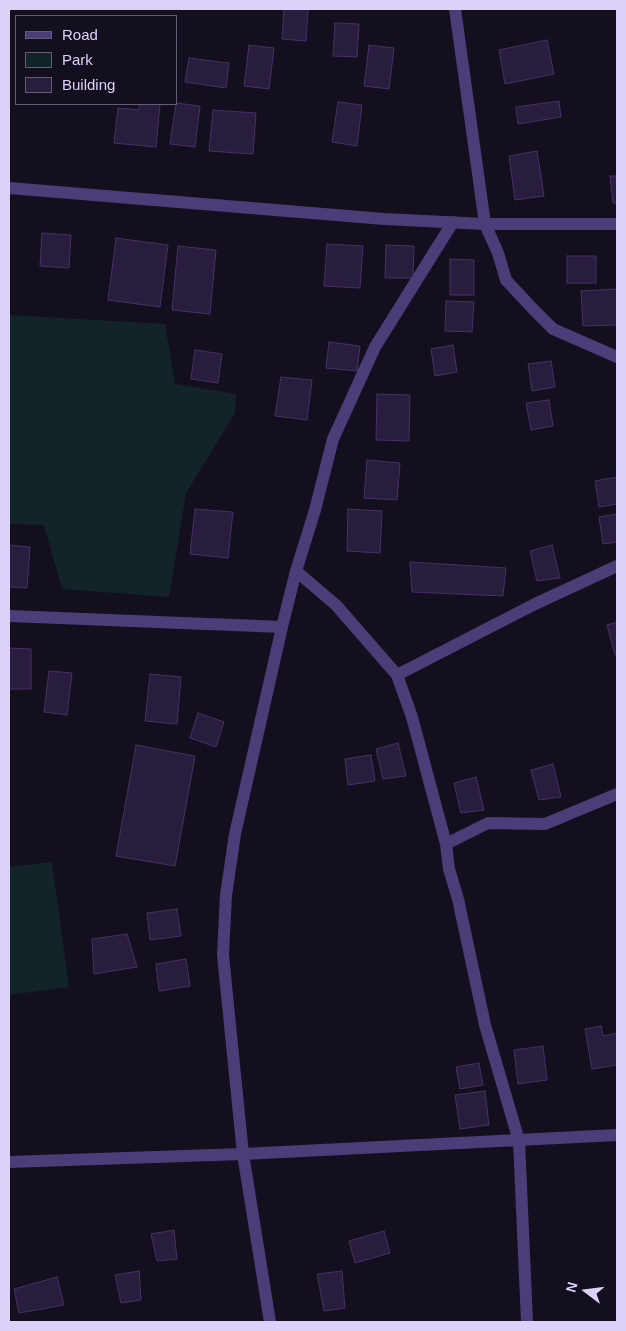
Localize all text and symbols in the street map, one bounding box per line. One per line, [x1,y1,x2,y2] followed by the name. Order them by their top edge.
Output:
[15,15,178,105] legend
[62,26,98,43] text: Road
[62,51,93,68] text: Park
[62,76,115,93] text: Building
[561,1266,611,1316] north arrow
[562,1280,581,1294] text: N

